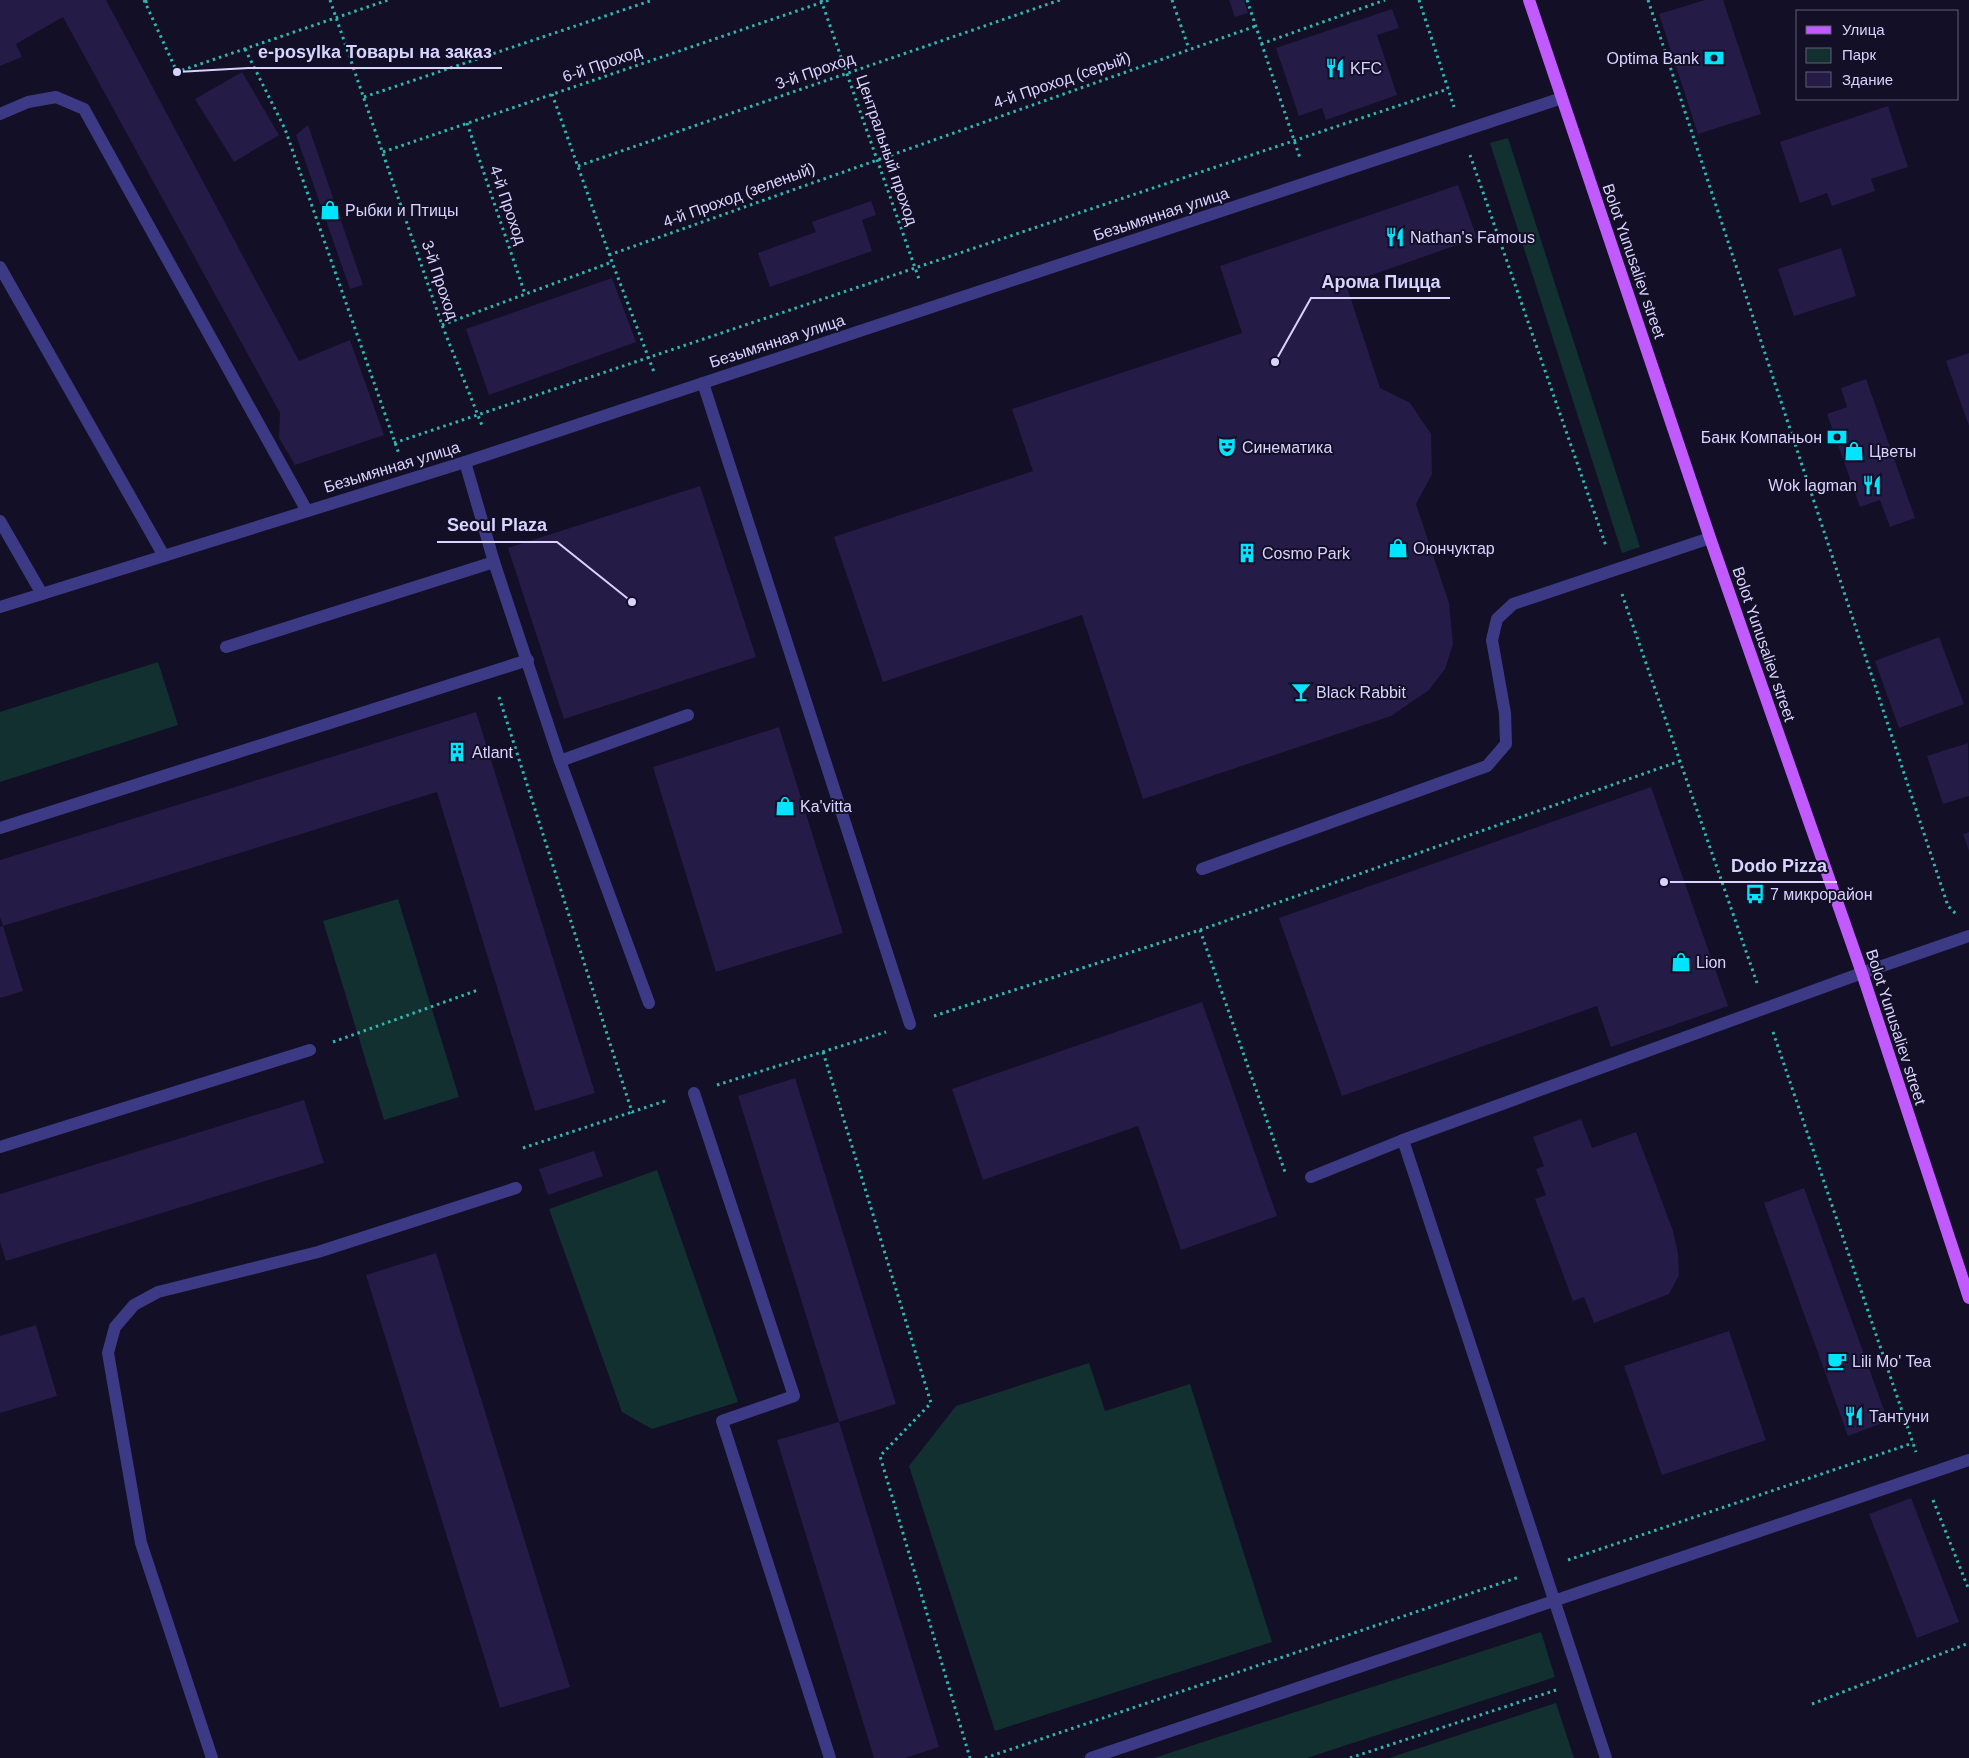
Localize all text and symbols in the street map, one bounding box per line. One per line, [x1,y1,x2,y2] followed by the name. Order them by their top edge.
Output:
[1796,10,1959,100] legend
[1842,21,1885,38] text: Улица
[248,35,502,68] callout: e-posylka Товары на заказ
[258,42,492,62] text: e-posylka Товары на заказ
[560,42,644,85] street label: 6-й Проход
[1842,46,1876,63] text: Парк
[1703,47,1725,69] bank icon: Optima Bank
[773,49,857,92] street label: 3-й Проход
[991,49,1133,111] street label: 4-й Проход (серый)
[1607,50,1700,67] place label: Optima Bank
[1324,57,1346,79] restaurant icon: KFC
[1350,60,1382,77] place label: KFC
[1842,71,1893,88] text: Здание
[853,72,921,228] street label: Центральный проход
[661,160,817,230] street label: 4-й Проход (зеленый)
[487,163,530,247] street label: 4-й Проход
[1600,181,1669,341] street label: Bolot Yunusaliev street
[1091,184,1231,244] street label: Безымянная улица
[319,199,341,221] shop icon: Рыбки и Птицы
[345,202,459,219] place label: Рыбки и Птицы
[1384,226,1406,248] restaurant icon: Nathan's Famous
[1410,229,1535,246] place label: Nathan's Famous
[419,238,462,322] street label: 3-й Проход
[1311,265,1450,298] callout: Арома Пицца
[1321,272,1442,292] text: Арома Пицца
[707,311,847,371] street label: Безымянная улица
[1826,426,1848,448] bank icon: Банк Компаньон
[1701,429,1822,446] place label: Банк Компаньон
[1216,436,1238,458] theatre icon: Синематика
[322,438,462,496] street label: Безымянная улица
[1242,439,1332,456] place label: Синематика
[1843,440,1865,462] shop icon: Цветы
[1869,443,1916,460] place label: Цветы
[1861,474,1883,496] restaurant icon: Wok lagman
[1768,477,1857,494] place label: Wok lagman
[437,509,557,542] callout: Seoul Plaza
[447,515,548,535] text: Seoul Plaza
[1387,537,1409,559] shop icon: Оюнчуктар
[1413,540,1495,557] place label: Оюнчуктар
[1236,542,1258,564] building icon: Cosmo Park
[1262,545,1351,562] place label: Cosmo Park
[1730,564,1799,724] street label: Bolot Yunusaliev street
[1290,681,1312,703] bar icon: Black Rabbit
[1316,684,1406,701] place label: Black Rabbit
[446,741,468,763] building icon: Atlant
[472,744,513,761] place label: Atlant
[774,795,796,817] shop icon: Ka'vitta
[800,798,852,815] place label: Ka'vitta
[1721,849,1837,882] callout: Dodo Pizza
[1731,856,1828,876] text: Dodo Pizza
[1744,883,1766,905] bus stop icon: 7 микрорайон
[1770,886,1873,903] place label: 7 микрорайон
[1863,947,1929,1107] street label: Bolot Yunusaliev street
[1670,951,1692,973] shop icon: Lion
[1696,954,1726,971] place label: Lion
[1826,1350,1848,1372] cafe icon: Lili Mo' Tea
[1852,1353,1931,1370] place label: Lili Mo' Tea
[1843,1405,1865,1427] restaurant icon: Тантуни
[1869,1408,1929,1425] place label: Тантуни

